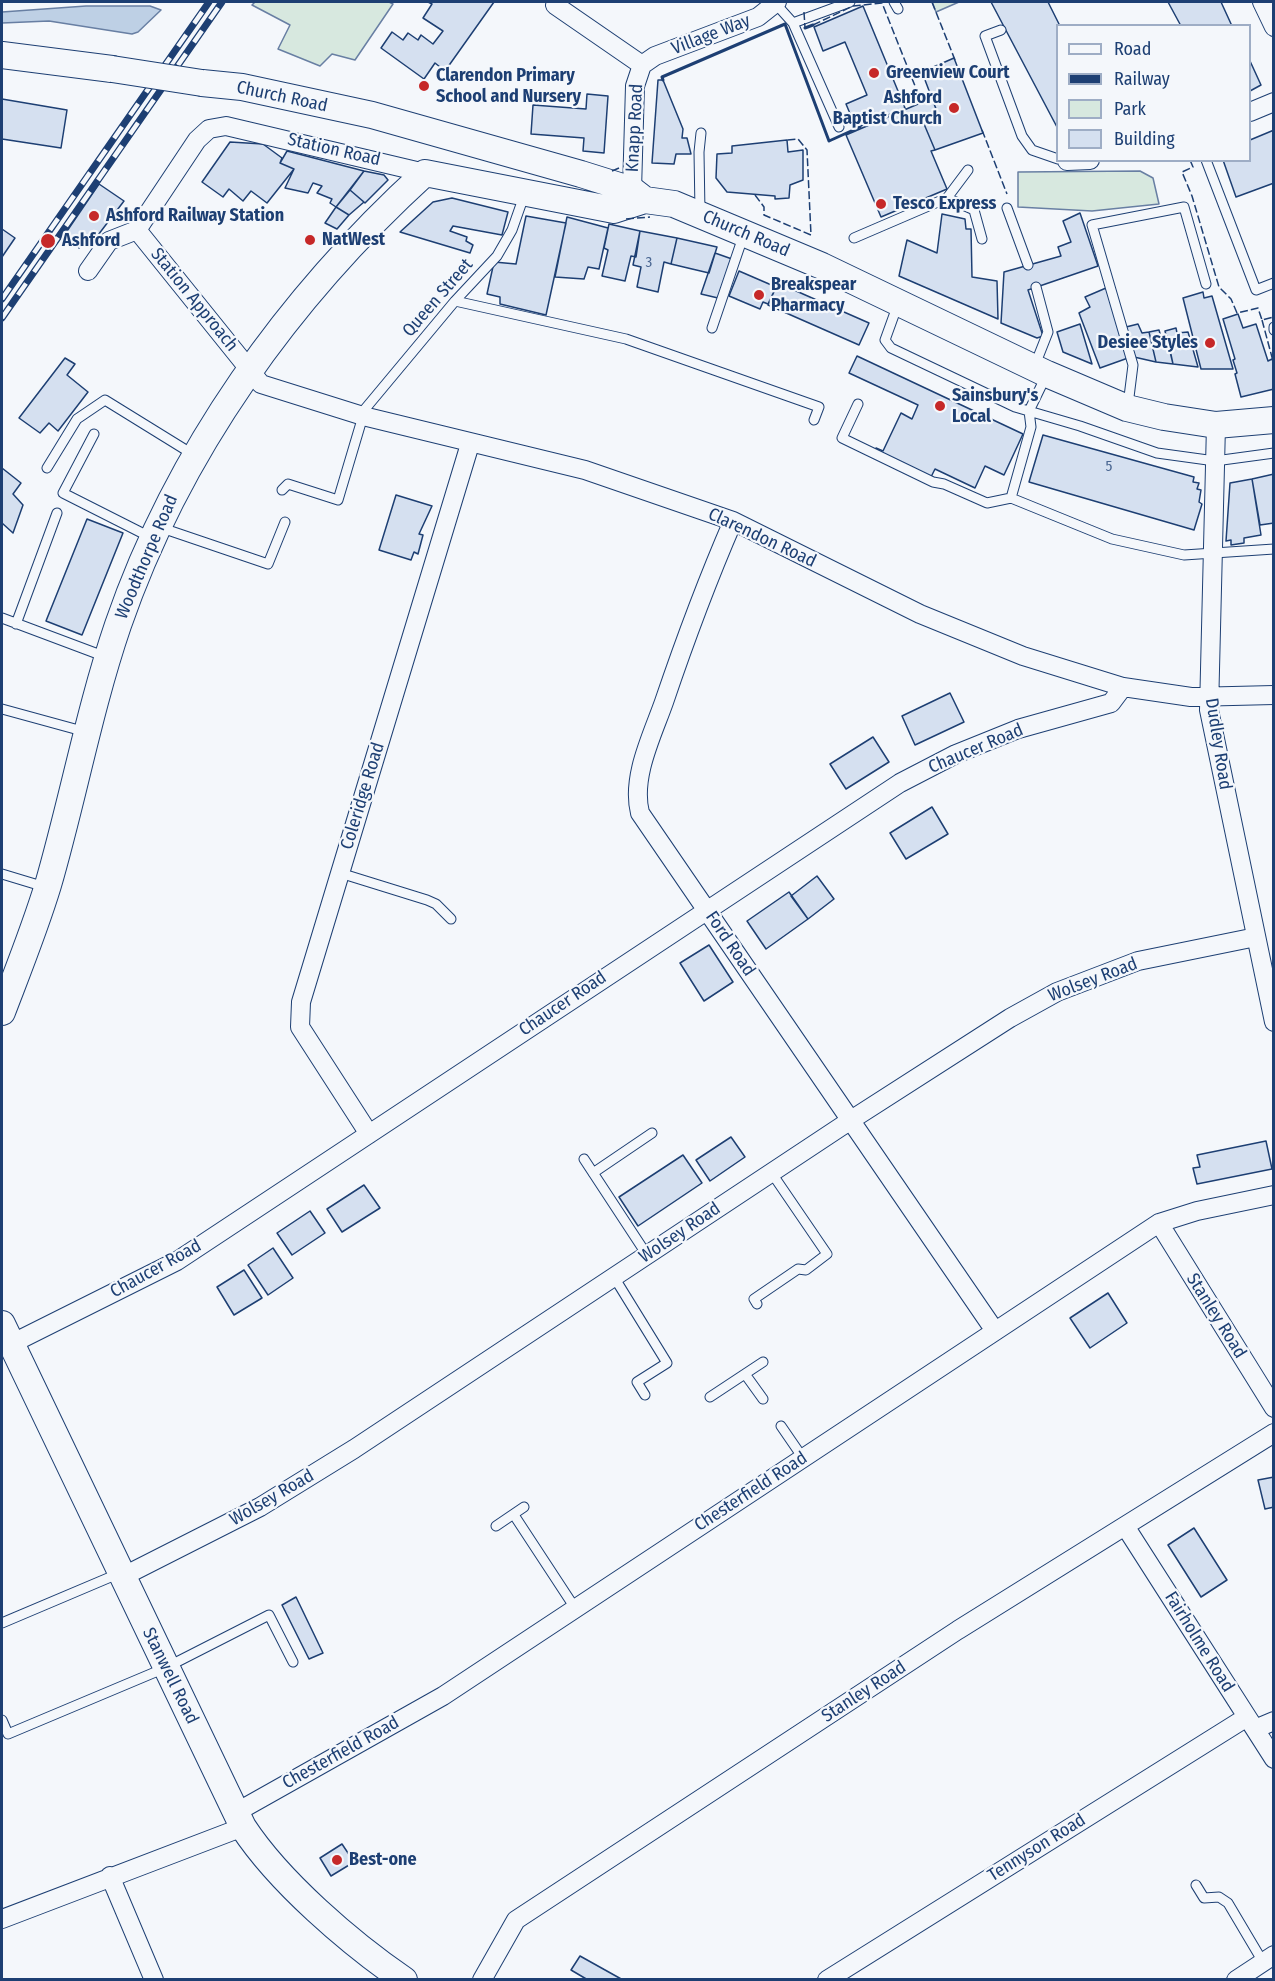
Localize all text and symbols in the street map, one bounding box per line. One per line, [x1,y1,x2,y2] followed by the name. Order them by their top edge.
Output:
[669,10,753,60] street label: Village Way
[1056,24,1251,162] legend
[1114,38,1151,60] text: Road
[886,62,1010,84] place label: Greenview Court
[436,65,581,107] place label: Clarendon Primary School and Nursery
[867,66,881,80] marker: Greenview Court
[1114,68,1170,90] text: Railway
[235,77,329,117] street label: Church Road
[417,79,431,93] marker: Clarendon Primary School and Nursery
[622,83,648,173] street label: Knapp Road
[833,87,942,130] place label: Ashford Baptist Church
[1114,98,1146,120] text: Park
[947,101,961,115] marker: Ashford Baptist Church
[1114,128,1175,150] text: Building
[286,129,382,171] street label: Station Road
[893,193,996,215] place label: Tesco Express
[874,197,888,211] marker: Tesco Express
[106,205,284,227] place label: Ashford Railway Station
[699,206,793,262] street label: Church Road
[87,209,101,223] marker: Ashford Railway Station
[322,229,385,251] place label: NatWest
[62,230,120,252] place label: Ashford
[39,232,57,250] marker: Ashford
[303,233,317,247] marker: NatWest
[146,244,242,356] street label: Station Approach
[646,254,652,272] house number: 3
[398,255,478,341] street label: Queen Street
[771,274,856,316] place label: Breakspear Pharmacy
[752,288,766,302] marker: Breakspear Pharmacy
[1098,332,1198,354] place label: Desiee Styles
[1203,336,1217,350] marker: Desiee Styles
[952,385,1038,428] place label: Sainsbury's Local
[933,399,947,413] marker: Sainsbury's Local
[1106,458,1112,476] house number: 5
[111,492,183,622] street label: Woodthorpe Road
[705,504,819,572] street label: Clarendon Road
[1200,697,1236,791] street label: Dudley Road
[925,719,1027,779] street label: Chaucer Road
[336,740,390,852] street label: Coleridge Road
[700,907,760,981] street label: Ford Road
[1045,953,1141,1007] street label: Wolsey Road
[515,967,611,1041] street label: Chaucer Road
[635,1198,725,1268] street label: Wolsey Road
[107,1235,205,1303] street label: Chaucer Road
[1181,1270,1251,1362] street label: Stanley Road
[691,1448,811,1536] street label: Chesterfield Road
[226,1465,318,1531] street label: Wolsey Road
[1160,1588,1238,1696] street label: Fairholme Road
[137,1624,203,1728] street label: Stanwell Road
[818,1657,910,1727] street label: Stanley Road
[279,1712,403,1794] street label: Chesterfield Road
[984,1809,1090,1887] street label: Tennyson Road
[349,1849,417,1871] place label: Best-one
[330,1853,344,1867] marker: Best-one

